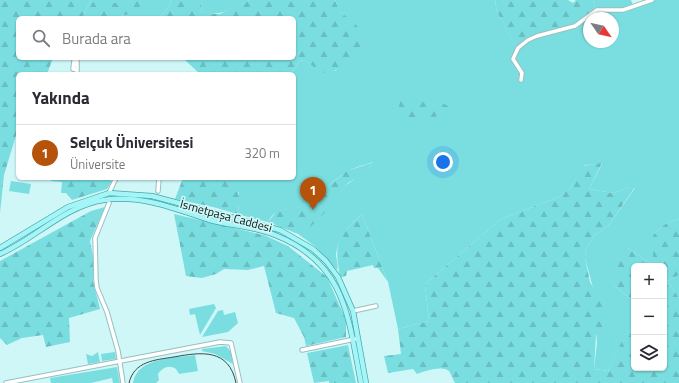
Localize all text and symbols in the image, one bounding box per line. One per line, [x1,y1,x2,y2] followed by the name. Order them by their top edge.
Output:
[583,12,619,48] north arrow
[16,16,296,60] search box
[30,27,52,49] icon: search
[62,27,131,50] text: Burada ara
[32,85,90,111] text: Yakında
[70,131,193,154] text: Selçuk Üniversitesi
[41,143,49,163] text: 1
[244,143,280,163] text: 320 m
[433,152,453,172] your location
[70,154,125,174] text: Üniversite
[300,177,326,210] pin: 1
[178,194,274,237] street label: İsmetpaşa Caddesi
[631,263,667,371] map controls
[631,263,667,299] button: +
[631,299,667,335] button: −
[631,335,667,371] button: layers

